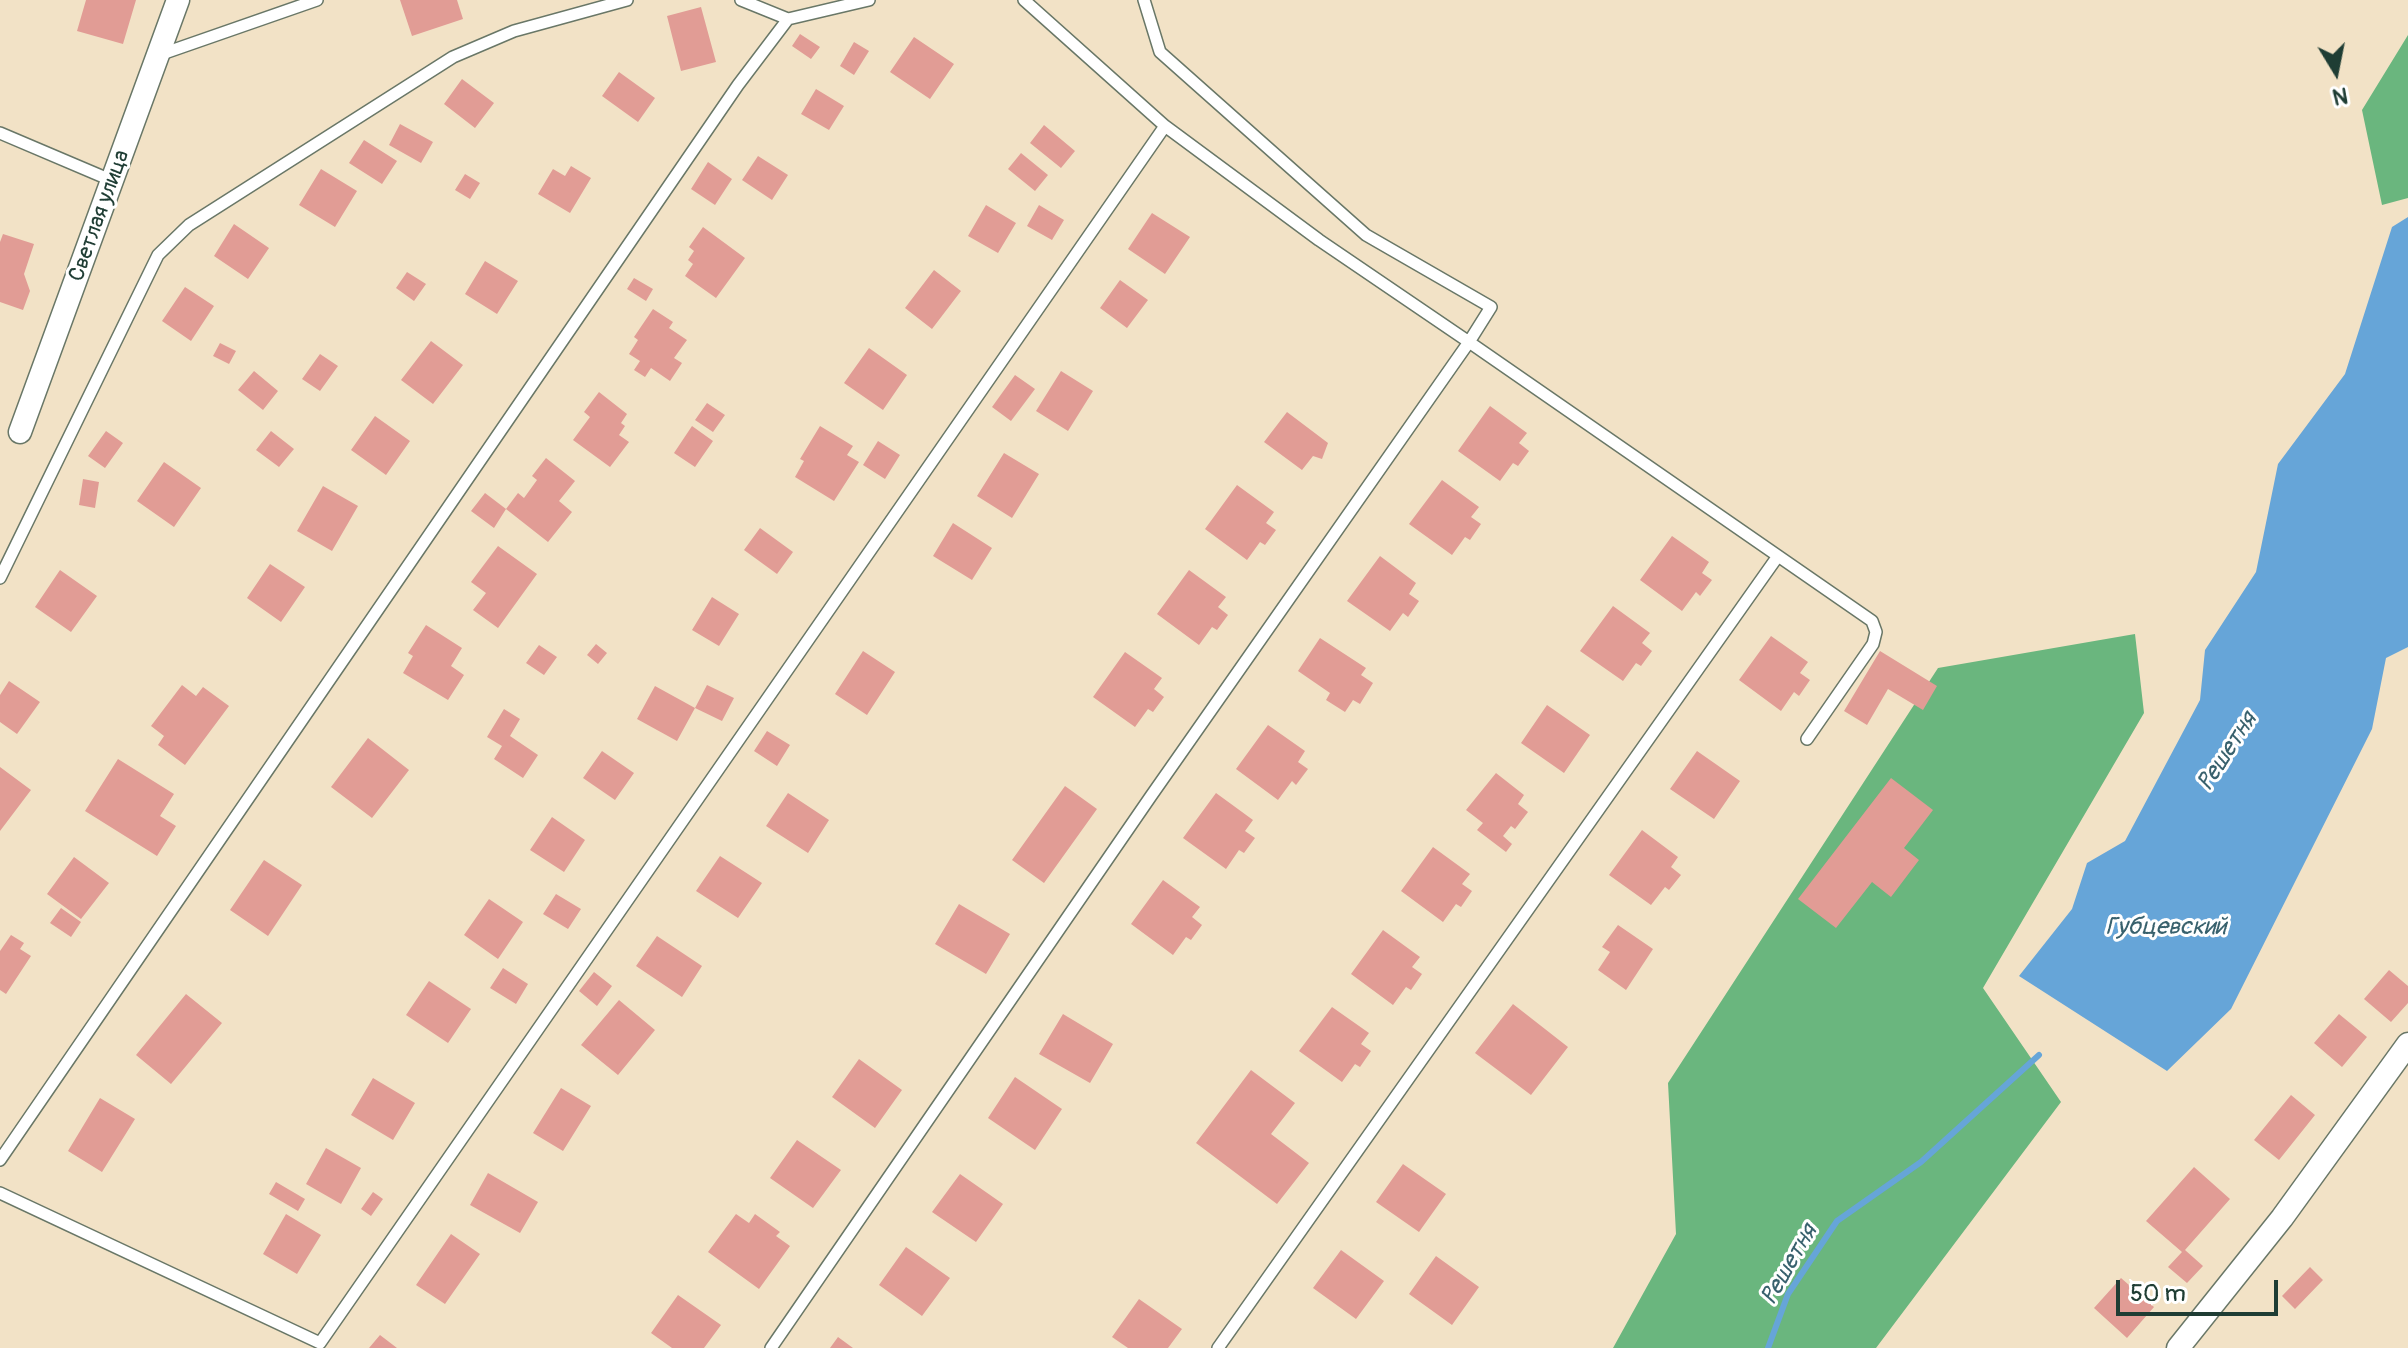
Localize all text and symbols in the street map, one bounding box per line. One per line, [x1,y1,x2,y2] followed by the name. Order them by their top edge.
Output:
[2296,32,2376,112] north arrow
[2330,81,2350,111] text: N
[64,147,136,285] street label: Светлая улица
[2192,707,2264,797] water label: Решетня
[2106,914,2226,942] water label: Губцевский
[1756,1220,1824,1310] water label: Решетня
[2120,1264,2282,1314] scale bar
[2130,1279,2186,1308] text: 50 m

